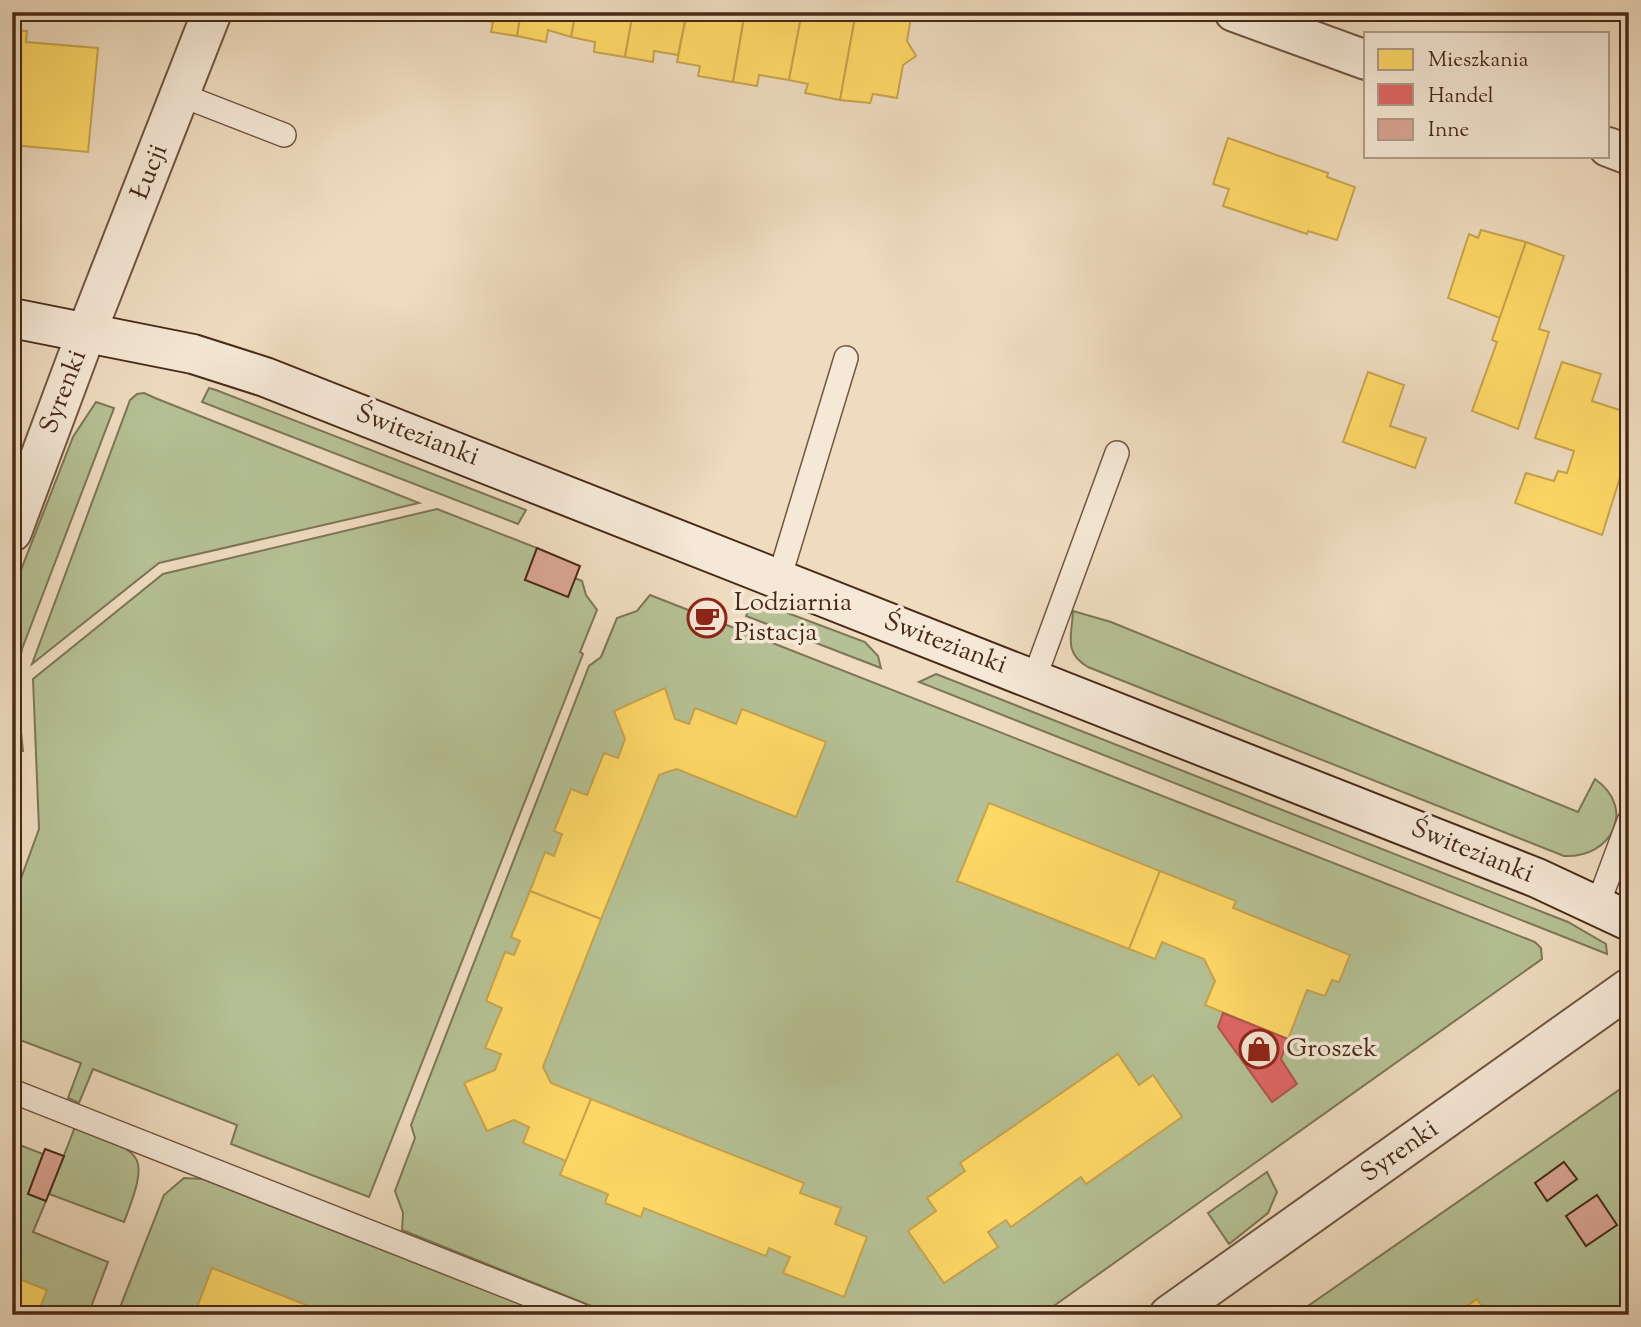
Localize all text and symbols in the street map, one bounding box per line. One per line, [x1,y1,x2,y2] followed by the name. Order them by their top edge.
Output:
[1364,32,1610,158] legend
[1428,46,1529,76] text: Mieszkania
[1428,82,1494,112] text: Handel
[1428,116,1469,146] text: Inne
[122,139,178,205] street label: Łucji
[31,345,97,439] street label: Syrenki
[350,396,484,476] street label: Świtezianki
[734,585,852,652] place label: Lodziarnia Pistacja
[686,597,728,639] cafe icon: Lodziarnia Pistacja
[878,604,1012,684] street label: Świtezianki
[1405,811,1539,893] street label: Świtezianki
[1238,1028,1280,1070] shop icon: Groszek
[1286,1031,1377,1068] place label: Groszek
[1354,1112,1446,1192] street label: Syrenki

